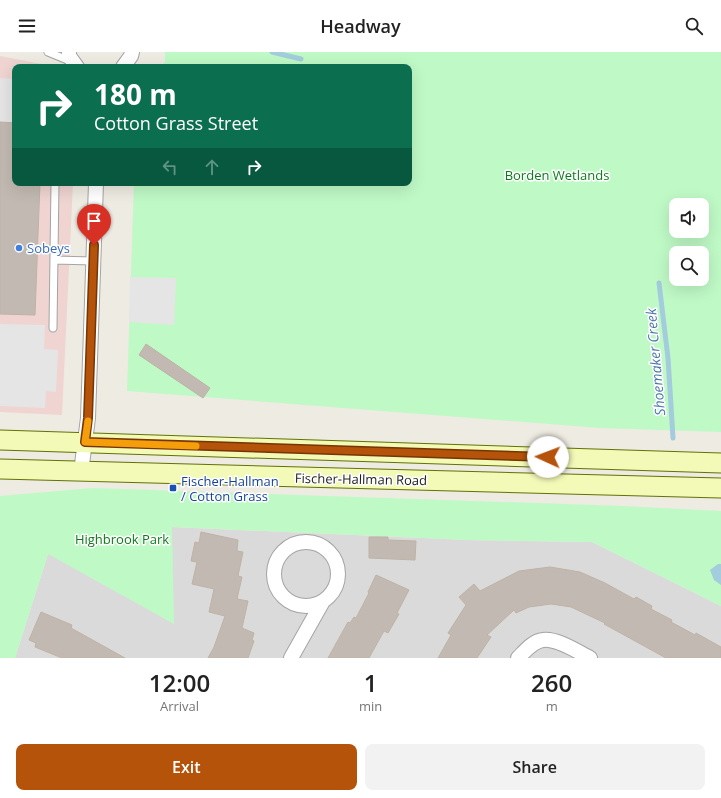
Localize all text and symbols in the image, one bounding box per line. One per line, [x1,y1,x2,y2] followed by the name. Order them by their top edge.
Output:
[320,14,401,38] text: Headway
[16,15,38,37] icon: menu
[683,15,705,37] icon: search
[94,75,177,113] text: 180 m
[28,80,80,132] icon: right
[94,111,258,135] text: Cotton Grass Street
[159,156,181,178] icon: left
[201,156,223,178] icon: ahead
[243,156,265,178] icon: right
[505,166,609,184] park label: Borden Wetlands
[669,198,709,286] map controls
[669,198,709,238] button: sound
[77,204,111,245] pin
[83,210,105,232] icon: arrive
[27,239,70,257] place label: Sobeys
[14,243,24,253] marker: Sobeys
[669,246,709,286] button: search
[641,306,669,416] water label: Shoemaker Creek
[527,436,569,478] position arrow
[295,469,427,489] street label: Fischer-Hallman Road
[181,472,279,505] place label: Fischer-Hallman / Cotton Grass
[168,483,178,493] marker: Fischer-Hallman / Cotton Grass
[75,530,169,548] park label: Highbrook Park
[149,666,210,699] text: 12:00
[364,666,378,699] text: 1
[531,666,572,699] text: 260
[160,697,199,715] text: Arrival
[359,697,382,715] text: min
[546,697,558,715] text: m
[16,744,357,790] button: Exit
[365,744,705,790] button: Share

